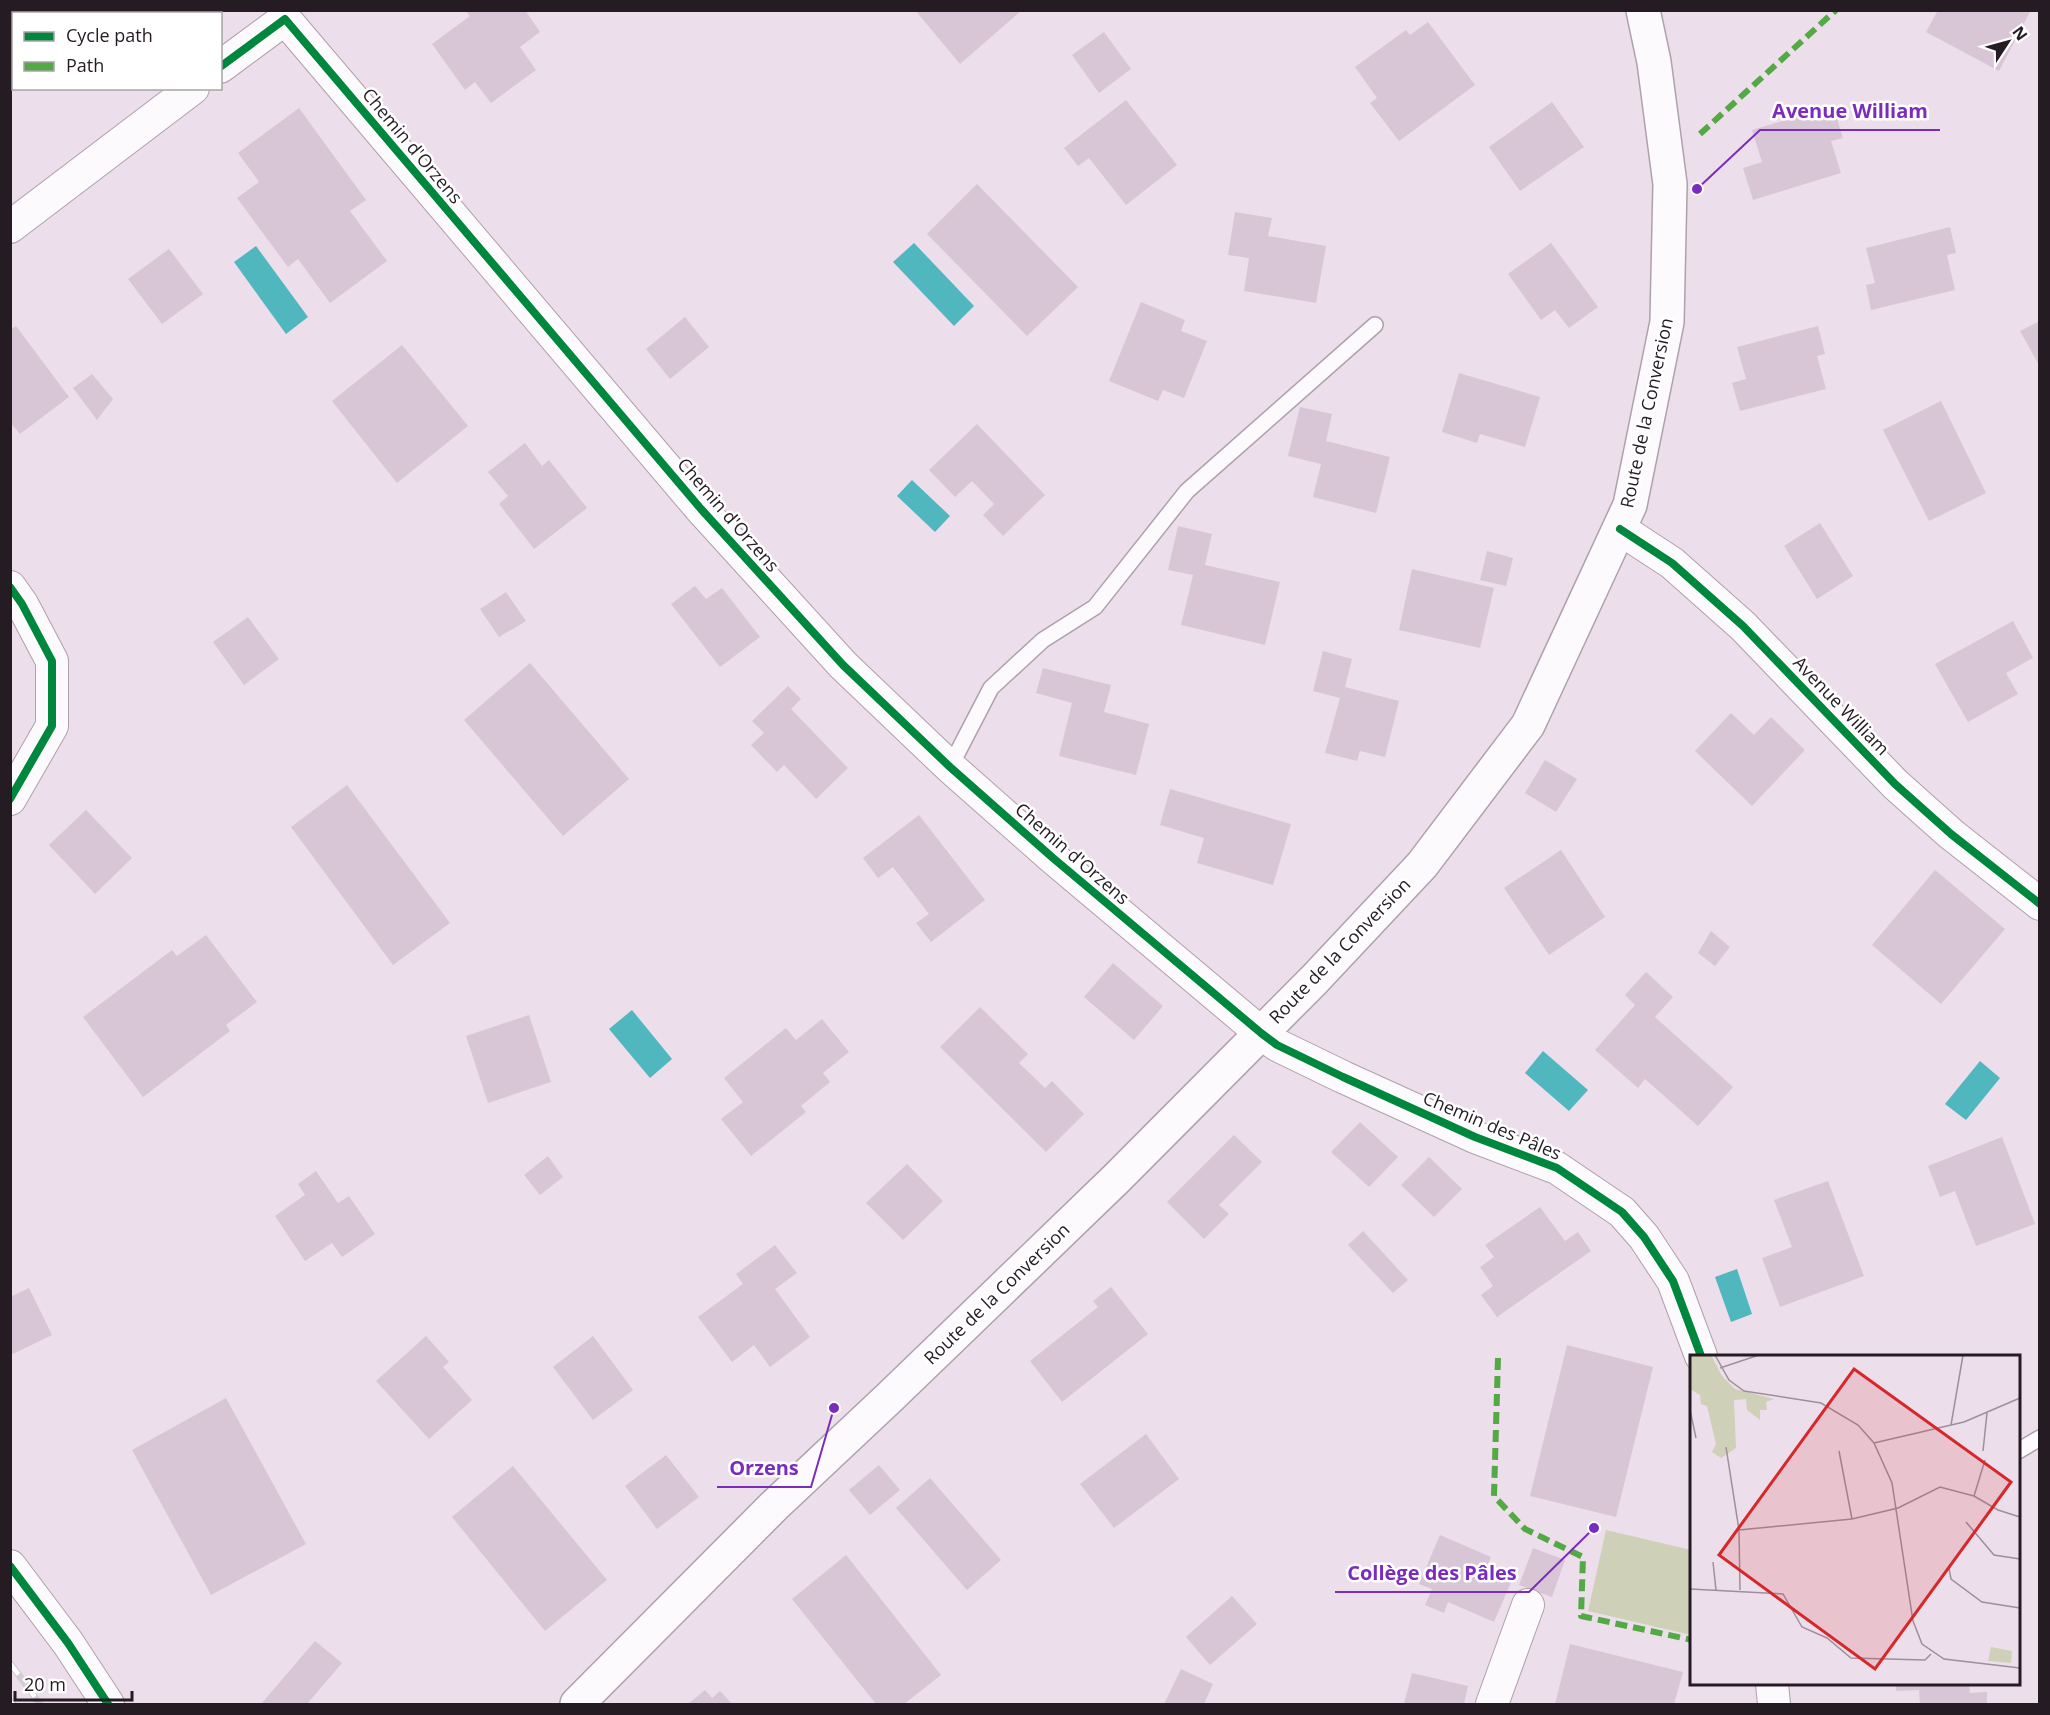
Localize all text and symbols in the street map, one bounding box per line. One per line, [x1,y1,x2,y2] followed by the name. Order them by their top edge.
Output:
[12,12,222,90] legend
[1978,12,2038,72] north arrow
[2007,21,2033,45] text: N
[66,23,153,47] text: Cycle path
[66,53,104,77] text: Path
[357,83,468,208] street label: Chemin d'Orzens
[1760,92,1940,130] callout: Avenue William
[1772,97,1928,124] text: Avenue William
[1614,315,1678,510] street label: Route de la Conversion
[672,452,785,577] street label: Chemin d'Orzens
[1788,651,1895,760] street label: Avenue William
[1010,797,1135,910] street label: Chemin d'Orzens
[1263,872,1415,1028] street label: Route de la Conversion
[1420,1085,1565,1165] street label: Chemin des Pâles
[918,1217,1074,1369] street label: Route de la Conversion
[1690,1355,2020,1685] inset map
[717,1449,811,1487] callout: Orzens
[729,1454,799,1481] text: Orzens
[1335,1554,1529,1592] callout: Collège des Pâles
[1347,1559,1517,1586] text: Collège des Pâles
[15,1664,132,1702] scale bar
[24,1672,66,1696] text: 20 m

